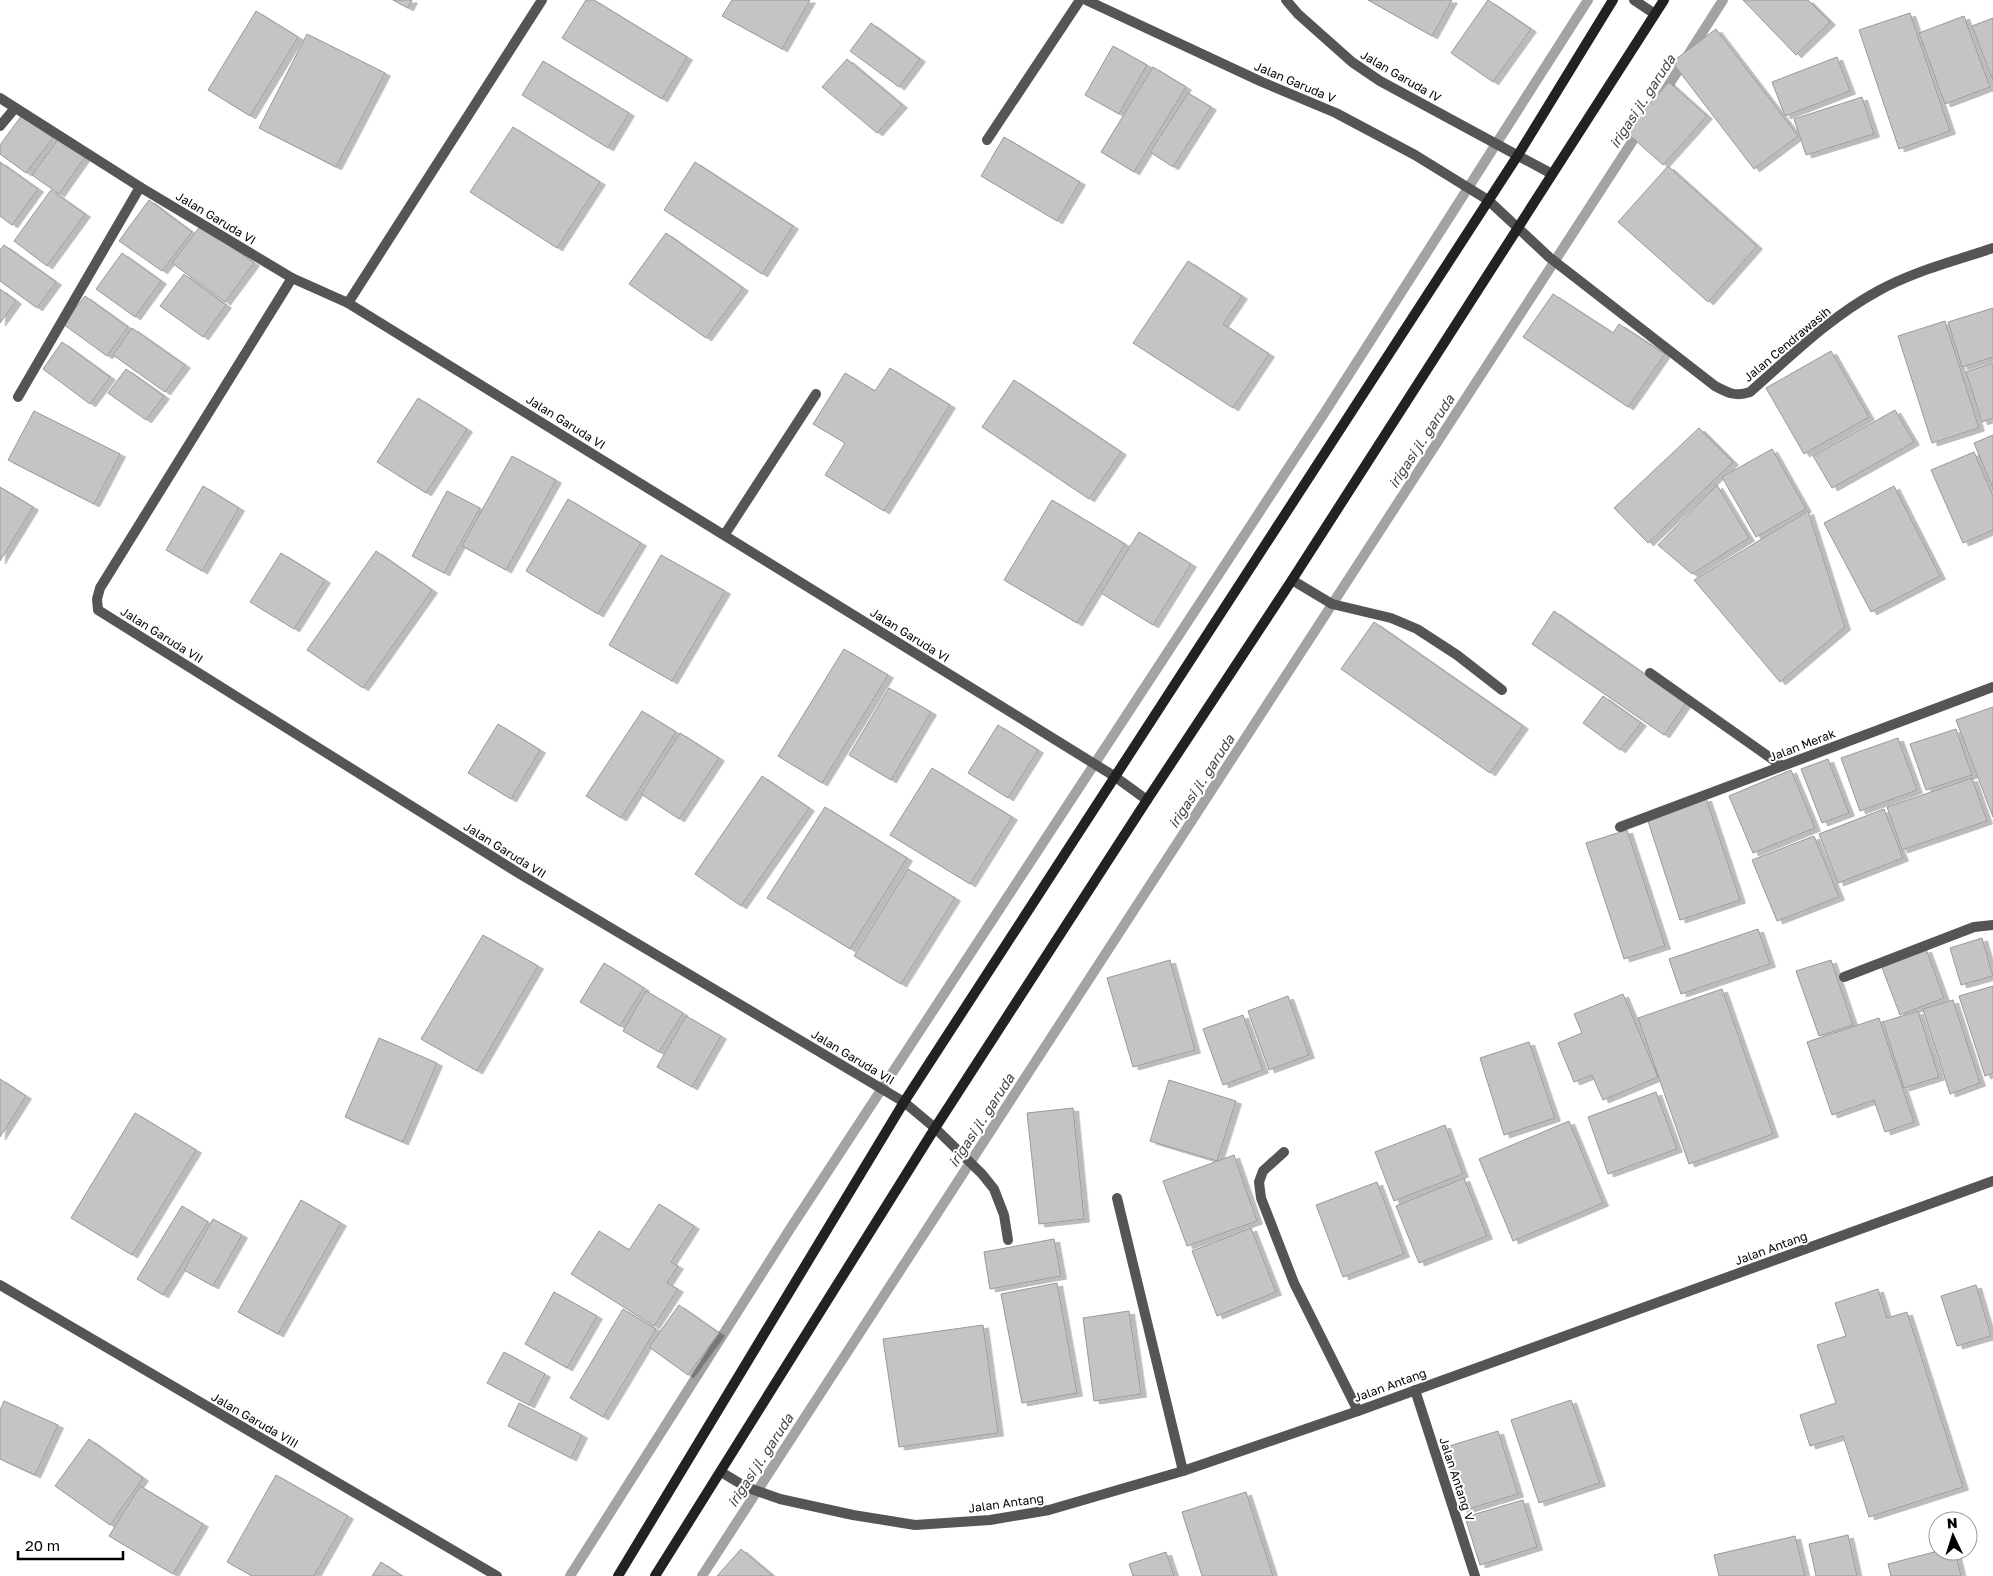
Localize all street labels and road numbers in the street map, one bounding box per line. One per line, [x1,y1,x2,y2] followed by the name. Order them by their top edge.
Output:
[1358,47,1444,105] street label: Jalan Garuda IV
[1252,58,1338,106] street label: Jalan Garuda V
[173,188,259,248] street label: Jalan Garuda VI
[1741,303,1833,385] street label: Jalan Cendrawasih
[524,392,608,452] street label: Jalan Garuda VI
[118,604,206,666] street label: Jalan Garuda VII
[868,605,952,665] street label: Jalan Garuda VI
[1767,725,1837,765] street label: Jalan Merak
[461,819,549,881] street label: Jalan Garuda VII
[809,1026,897,1088] street label: Jalan Garuda VII
[1733,1228,1809,1268] street label: Jalan Antang
[1352,1365,1428,1405] street label: Jalan Antang
[209,1389,301,1451] street label: Jalan Garuda VIII
[1436,1435,1478,1523] street label: Jalan Antang V
[967,1490,1045,1516] street label: Jalan Antang

